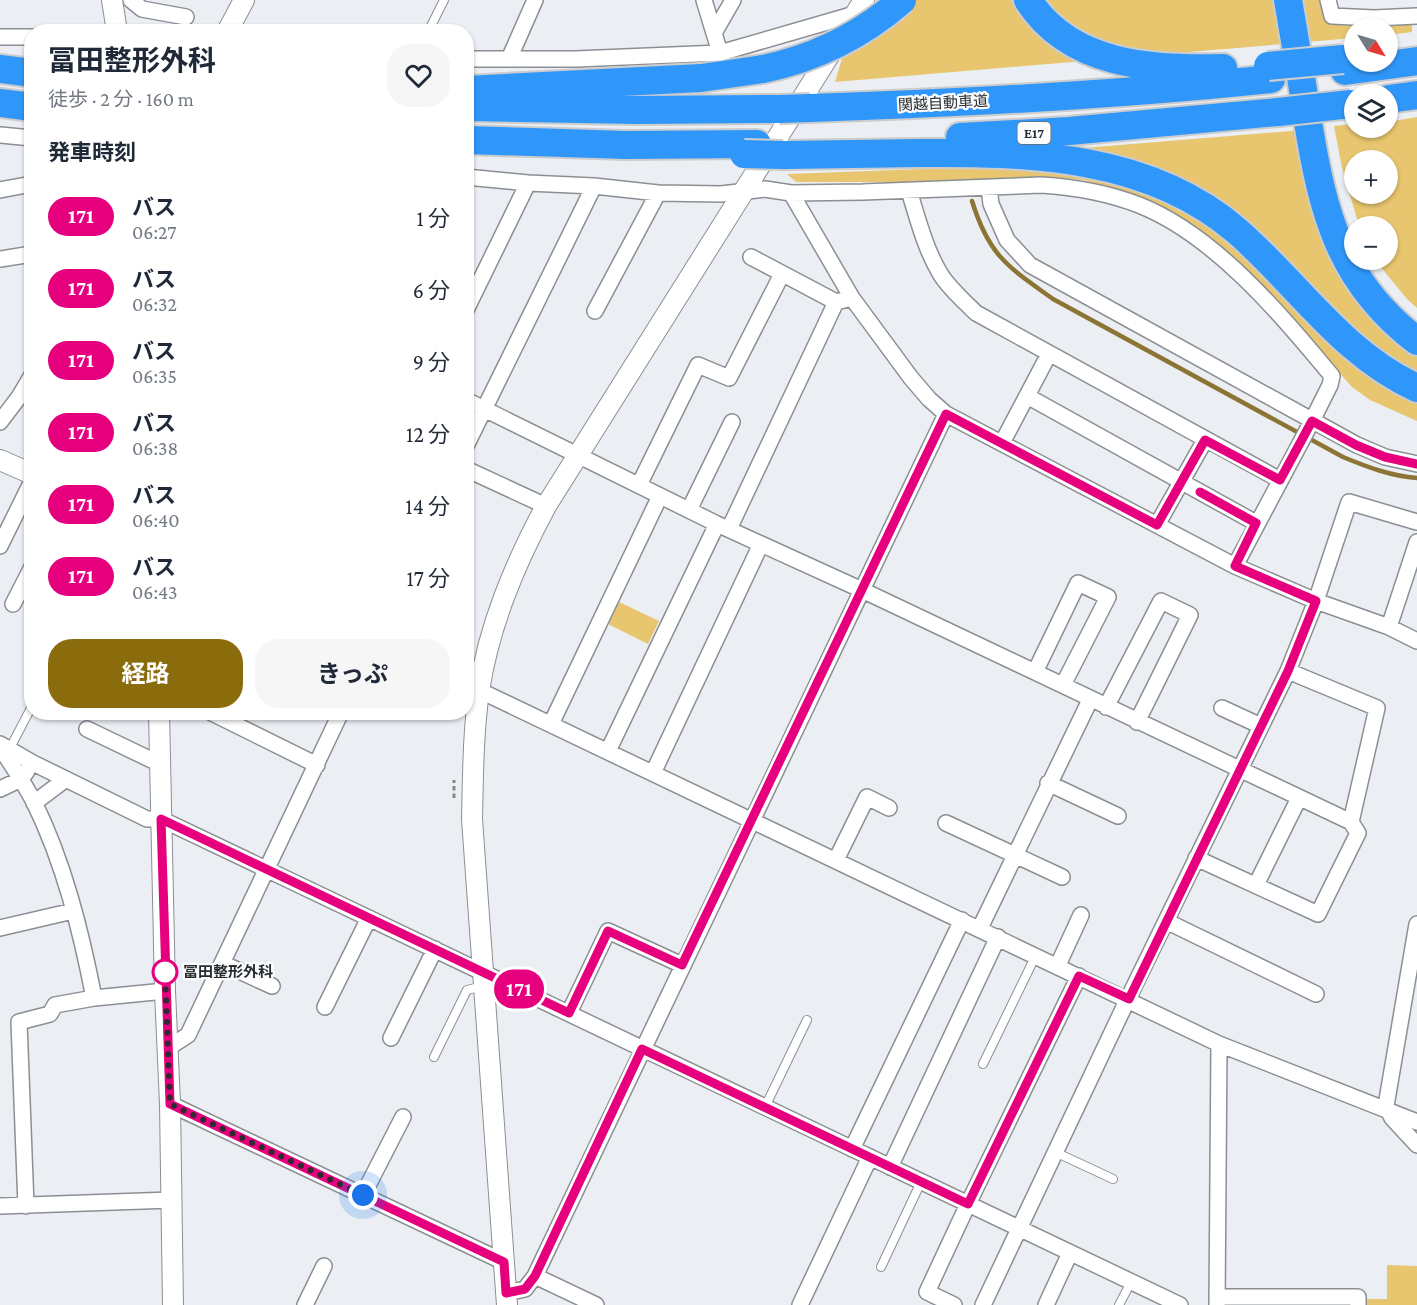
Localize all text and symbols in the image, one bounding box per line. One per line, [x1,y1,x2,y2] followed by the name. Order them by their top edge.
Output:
[1344,18,1398,72] north arrow
[1344,18,1398,270] map controls
[387,44,450,107] button: heart
[48,45,216,76] text: 冨田整形外科
[1344,84,1398,138] button: layers
[48,88,194,110] text: 徒歩 · 2 分 · 160 m
[898,93,988,113] street label: 関越自動車道
[1018,122,1050,144] road number: E17
[48,140,136,165] text: 発車時刻
[1344,150,1398,204] button: +
[132,195,176,220] text: バス
[68,204,94,228] text: 171
[417,206,450,231] text: 1 分
[1344,216,1398,270] button: −
[132,221,177,243] text: 06:27
[132,267,176,292] text: バス
[68,276,94,300] text: 171
[413,278,450,303] text: 6 分
[132,293,177,315] text: 06:32
[132,339,176,364] text: バス
[68,348,94,372] text: 171
[413,350,450,375] text: 9 分
[132,365,177,387] text: 06:35
[132,411,176,436] text: バス
[68,420,94,444] text: 171
[406,422,450,447] text: 12 分
[132,437,178,459] text: 06:38
[132,483,176,508] text: バス
[68,492,94,516] text: 171
[405,494,450,519] text: 14 分
[132,509,180,531] text: 06:40
[132,555,176,580] text: バス
[68,564,94,588] text: 171
[406,566,450,591] text: 17 分
[132,581,178,603] text: 06:43
[48,639,243,708] button: 経路
[255,639,450,708] button: きっぷ
[152,959,178,985] marker: 冨田整形外科
[183,963,273,980] place label: 冨田整形外科
[484,970,554,1008] line badge: 171
[506,977,532,1001] text: 171
[348,1180,378,1210] your location

